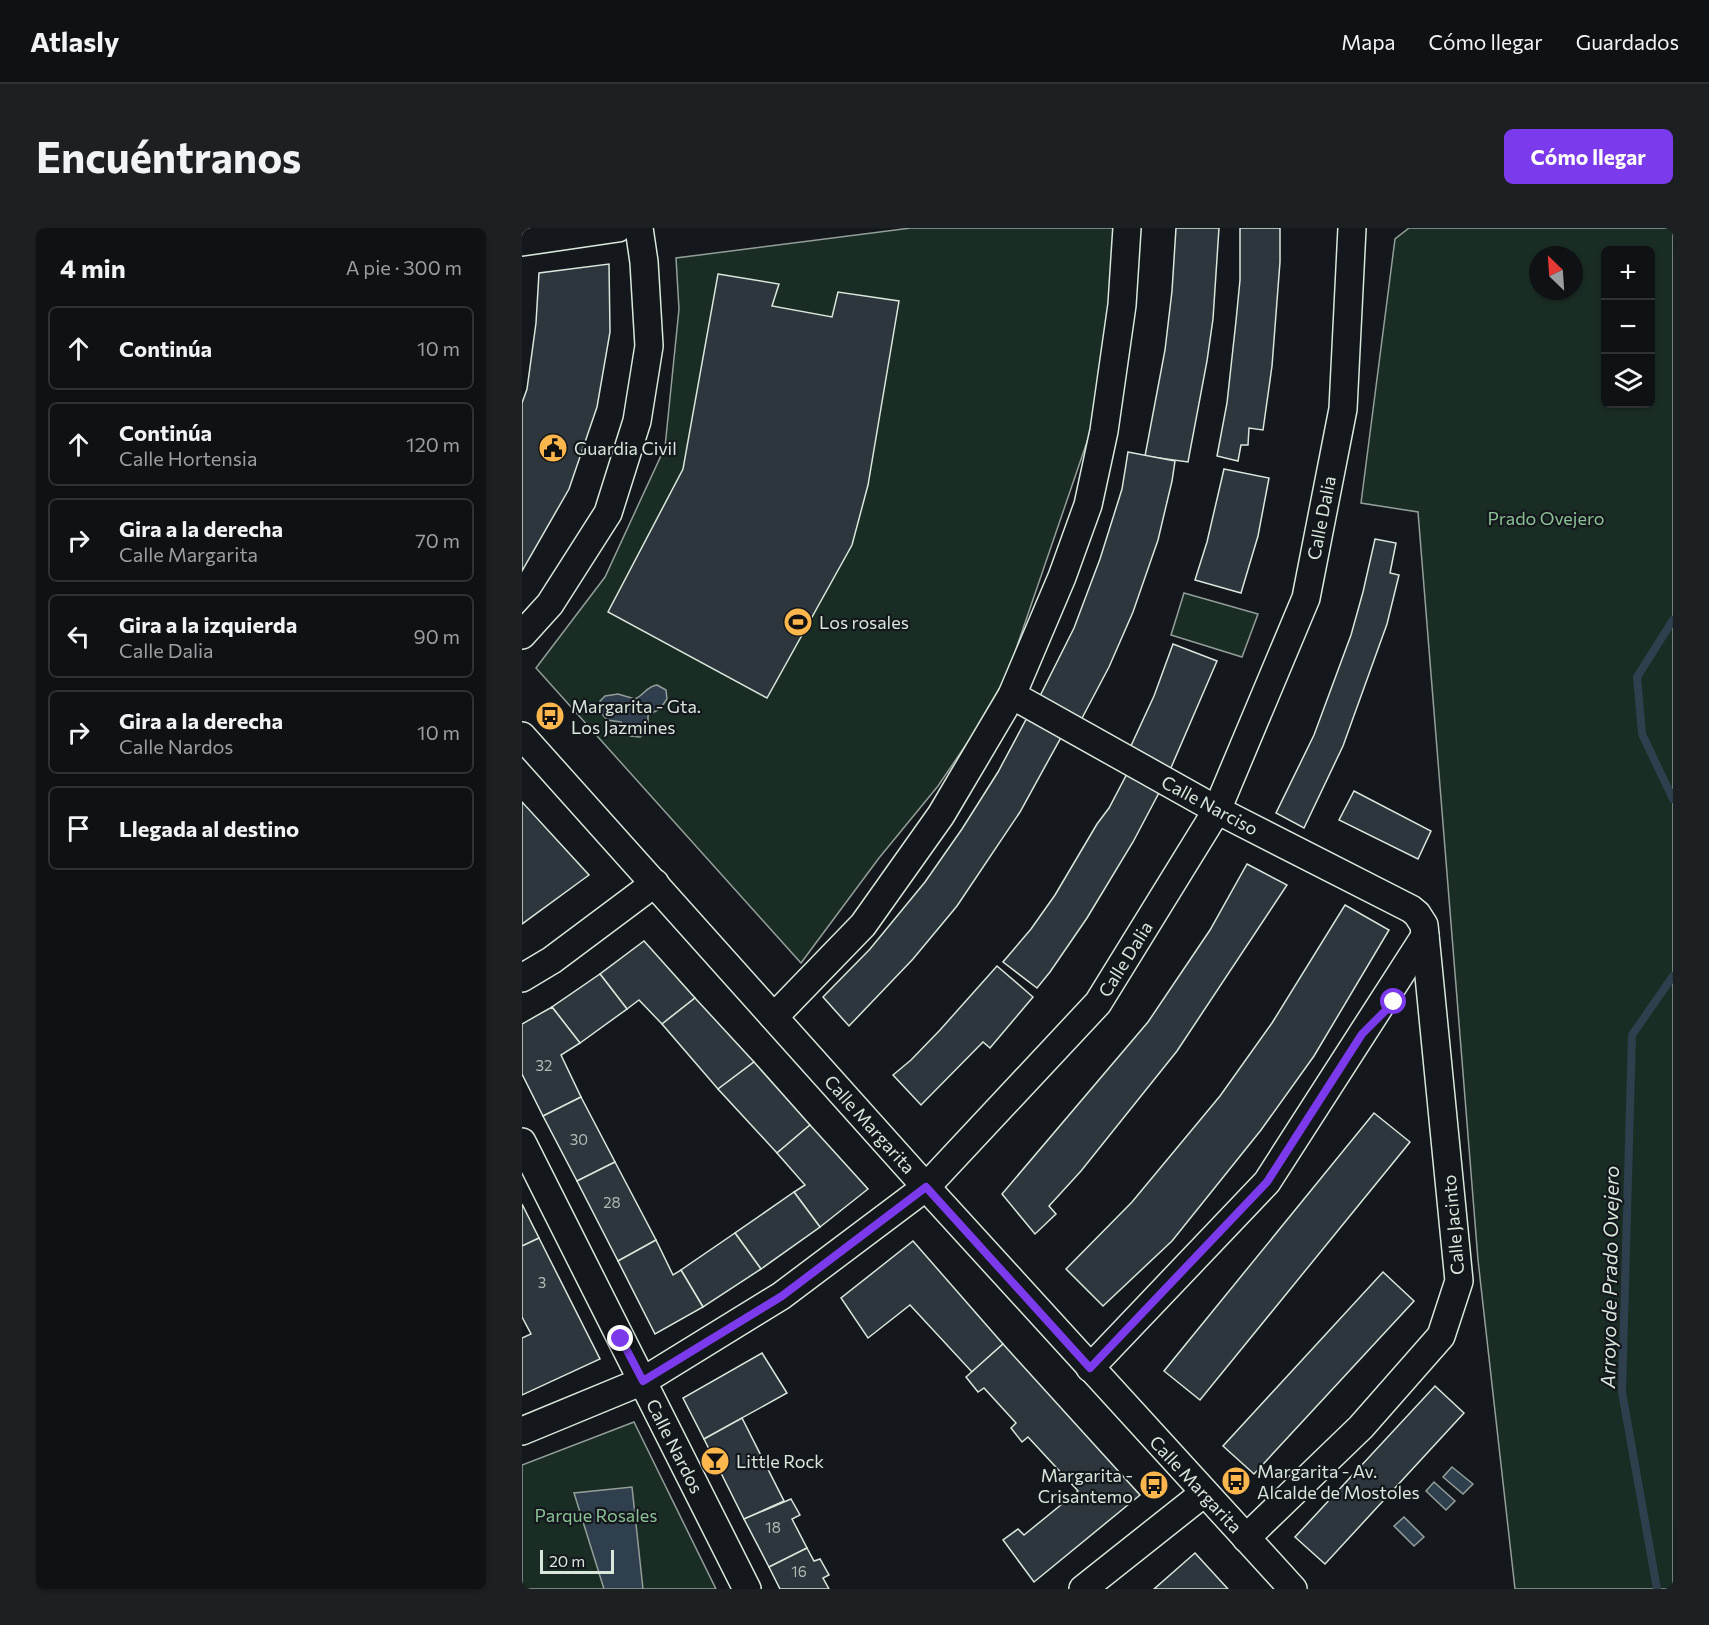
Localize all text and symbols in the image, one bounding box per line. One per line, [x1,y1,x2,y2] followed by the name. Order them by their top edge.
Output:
[30,24,119,58] text: Atlasly
[1341,29,1396,54] text: Mapa
[1429,29,1543,54] text: Cómo llegar
[1576,29,1679,54] text: Guardados
[1504,129,1673,184] button: Cómo llegar
[36,130,301,182] text: Encuéntranos
[1529,246,1583,300] north arrow
[1601,246,1655,408] map controls
[1601,246,1655,300] button: +
[60,252,126,283] text: 4 min
[346,255,462,279] text: A pie · 300 m
[1601,300,1655,354] button: −
[62,332,95,365] icon: ahead
[119,335,212,362] text: Continúa
[417,336,460,360] text: 10 m
[1601,354,1655,408] button: layers
[119,419,212,446] text: Continúa
[62,428,95,461] icon: ahead
[406,432,460,456] text: 120 m
[537,432,569,464] public building icon: Guardia Civil
[574,437,677,459] place label: Guardia Civil
[119,446,257,470] text: Calle Hortensia
[1302,474,1340,562] street label: Calle Dalia
[1487,507,1605,529] park label: Prado Ovejero
[119,515,283,542] text: Gira a la derecha
[62,524,95,557] icon: right
[415,528,460,552] text: 70 m
[119,542,258,566] text: Calle Margarita
[782,606,814,638] sports icon: Los rosales
[119,611,297,638] text: Gira a la izquierda
[819,611,909,633] place label: Los rosales
[62,620,95,653] icon: left
[414,624,460,648] text: 90 m
[119,638,214,662] text: Calle Dalia
[571,695,701,738] place label: Margarita - Gta. Los Jazmines
[534,700,566,732] bus stop icon: Margarita - Gta. Los Jazmines
[119,707,283,734] text: Gira a la derecha
[62,716,95,749] icon: right
[417,720,460,744] text: 10 m
[119,734,233,758] text: Calle Nardos
[1158,770,1262,840] street label: Calle Narciso
[62,812,95,845] icon: arrive
[119,815,299,842] text: Llegada al destino
[1093,917,1157,1001] street label: Calle Dalia
[1380,988,1406,1014] route start
[536,1056,552,1074] house number: 32
[820,1070,920,1178] street label: Calle Margarita
[570,1130,588,1148] house number: 30
[1595,1165,1623,1390] water label: Arroyo de Prado Ovejero
[1438,1174,1468,1276] street label: Calle Jacinto
[603,1193,621,1211] house number: 28
[538,1273,546,1291] house number: 3
[607,1325,633,1351] route end
[642,1395,708,1497] street label: Calle Nardos
[1145,1431,1247,1537] street label: Calle Margarita
[699,1445,731,1477] bar icon: Little Rock
[736,1450,824,1472] place label: Little Rock
[1257,1460,1420,1503] place label: Margarita - Av. Alcalde de Mostoles
[1038,1464,1133,1507] place label: Margarita - Crisantemo
[1220,1465,1252,1497] bus stop icon: Margarita - Av. Alcalde de Mostoles
[1138,1469,1170,1501] bus stop icon: Margarita - Crisantemo
[534,1504,658,1526] park label: Parque Rosales
[765,1518,781,1536] house number: 18
[540,1547,614,1574] scale bar
[549,1551,585,1570] text: 20 m
[791,1562,807,1580] house number: 16

